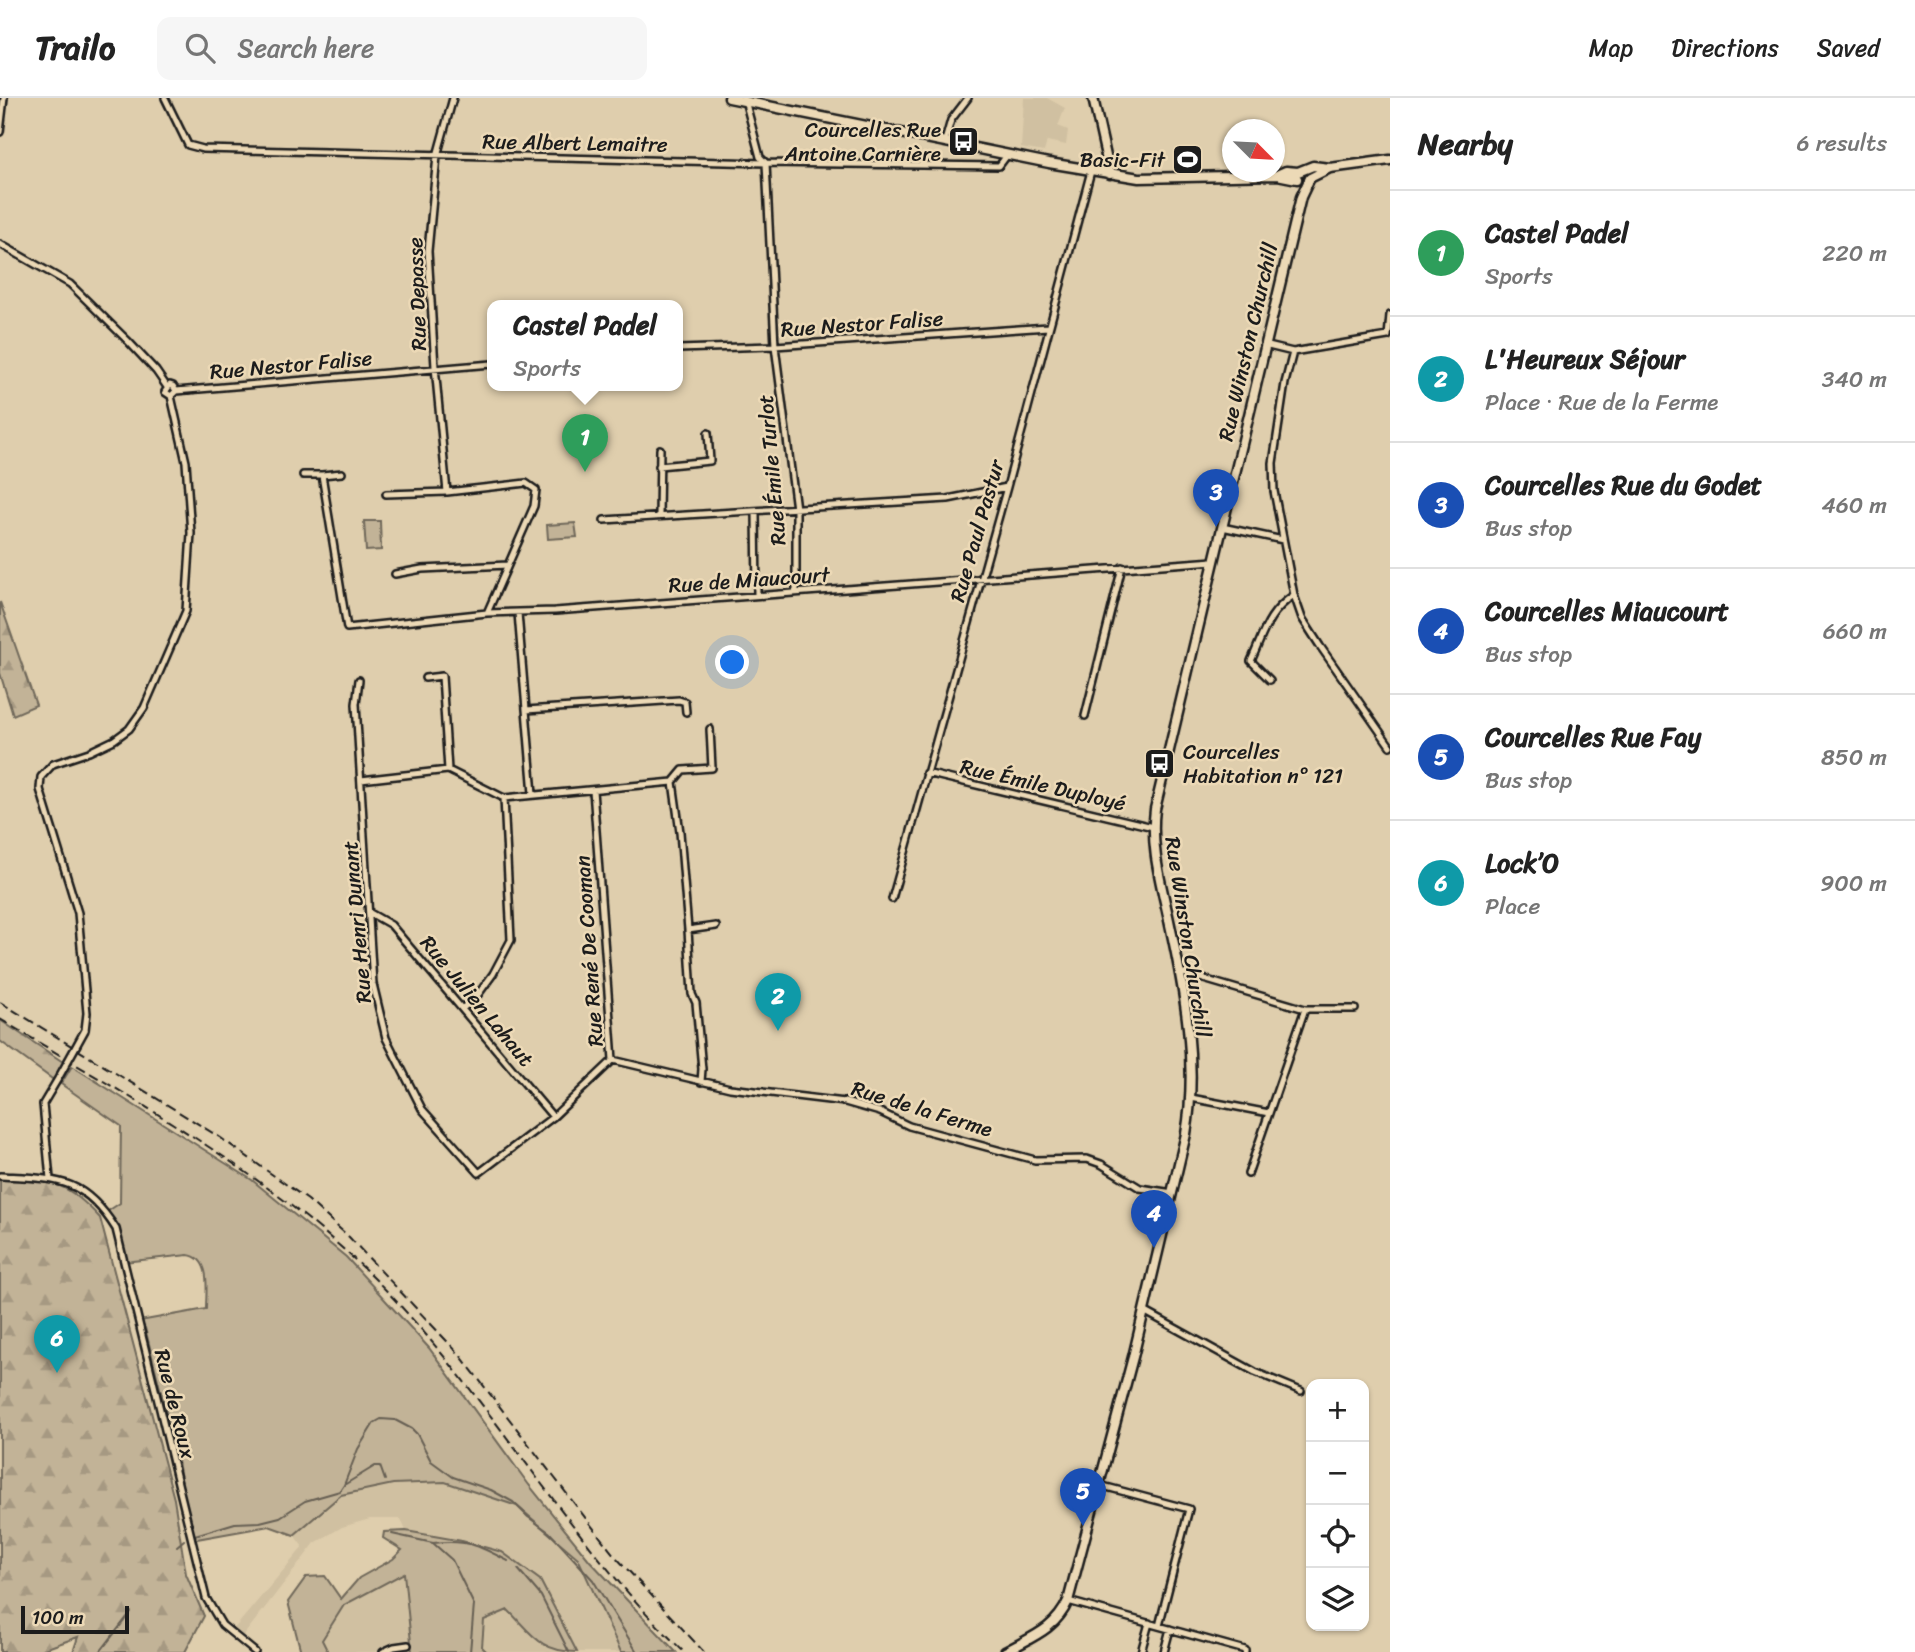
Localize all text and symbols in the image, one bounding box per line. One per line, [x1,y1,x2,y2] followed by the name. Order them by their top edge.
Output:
[157,17,647,80] search box
[35,19,115,77] text: Trailo
[237,25,374,71] text: Search here
[1589,27,1633,69] text: Map
[1671,27,1779,69] text: Directions
[1817,27,1880,69] text: Saved
[181,29,219,67] icon: search
[783,111,941,173] place label: Courcelles Rue Antoine Carnière
[1418,117,1513,171] text: Nearby
[1222,119,1285,182] north arrow
[482,122,668,164] street label: Rue Albert Lemaitre
[1797,123,1887,164] text: 6 results
[947,125,981,159] bus stop icon: Courcelles Rue Antoine Carnière
[1080,141,1167,179] place label: Basic-Fit
[1171,143,1205,177] sports icon: Basic-Fit
[1485,210,1628,256] text: Castel Padel
[1436,233,1446,274] text: 1
[1822,233,1887,274] text: 220 m
[396,236,438,351] street label: Rue Depasse
[1207,238,1290,445] street label: Rue Winston Churchill
[1485,256,1553,297] text: Sports
[779,299,945,349] street label: Rue Nestor Falise
[487,300,683,391] popup
[513,302,657,348] text: Castel Padel
[1485,336,1685,382] text: L'Heureux Séjour
[208,339,374,391] street label: Rue Nestor Falise
[513,348,581,389] text: Sports
[1434,359,1448,400] text: 2
[1822,359,1887,400] text: 340 m
[1485,382,1718,423] text: Place · Rue de la Ferme
[746,393,798,547] street label: Rue Émile Turlot
[562,414,608,472] pin: 1
[939,454,1016,607] street label: Rue Paul Pastur
[1485,462,1762,508] text: Courcelles Rue du Godet
[1193,469,1239,527] pin: 3
[1435,485,1447,526] text: 3
[1821,485,1887,526] text: 460 m
[1485,508,1572,549] text: Bus stop
[667,555,832,605] street label: Rue de Miaucourt
[1485,588,1729,634] text: Courcelles Miaucourt
[1434,611,1448,652] text: 4
[1823,611,1887,652] text: 660 m
[1485,634,1572,675] text: Bus stop
[715,645,749,679] your location
[1485,714,1701,760] text: Courcelles Rue Fay
[1183,733,1343,795] place label: Courcelles Habitation n° 121
[1434,737,1448,778] text: 5
[1821,737,1887,778] text: 850 m
[956,747,1130,823] street label: Rue Émile Duployé
[1143,747,1177,781] bus stop icon: Courcelles Habitation n° 121
[1485,760,1572,801] text: Bus stop
[1153,834,1223,1041] street label: Rue Winston Churchill
[331,839,383,1005] street label: Rue Henri Dunant
[1485,840,1559,886] text: Lock’O
[563,854,615,1048] street label: Rue René De Cooman
[1434,863,1448,904] text: 6
[1820,863,1887,904] text: 900 m
[1485,886,1540,927] text: Place
[410,926,544,1076] street label: Rue Julien Lahaut
[755,973,801,1031] pin: 2
[847,1069,997,1149] street label: Rue de la Ferme
[1131,1190,1177,1248] pin: 4
[34,1315,80,1373] pin: 6
[143,1345,207,1463] street label: Rue de Roux
[1306,1379,1369,1631] map controls
[1306,1379,1369,1442] button: +
[1306,1442,1369,1505] button: −
[1060,1468,1106,1526] pin: 5
[1306,1505,1369,1568] button: locate
[1306,1568,1369,1631] button: layers
[32,1601,84,1634] text: 100 m
[21,1603,130,1635] scale bar

